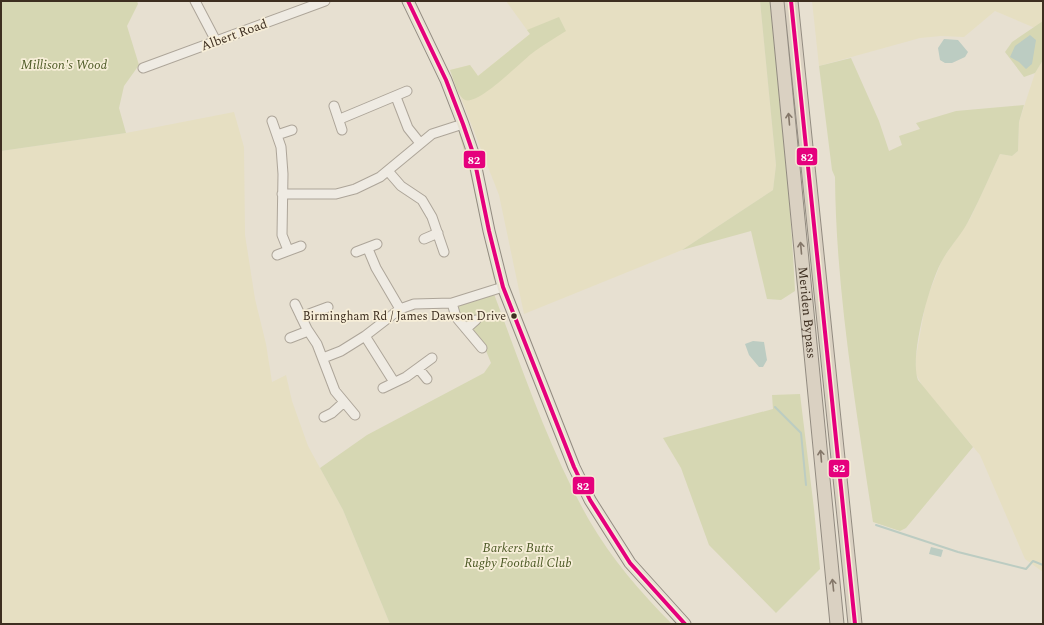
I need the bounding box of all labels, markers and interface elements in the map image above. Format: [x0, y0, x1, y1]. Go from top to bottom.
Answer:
street label: Albert Road [198, 14, 270, 56]
park label: Millison's Wood [21, 55, 108, 75]
one-way arrow [785, 113, 793, 126]
line badge: 82 [796, 147, 818, 166]
text: 82 [801, 149, 813, 166]
line badge: 82 [463, 150, 486, 169]
text: 82 [468, 152, 480, 169]
one-way arrow [797, 242, 805, 255]
street label: Meriden Bypass [793, 266, 821, 359]
place label: Birmingham Rd / James Dawson Drive [303, 307, 506, 326]
marker: Birmingham Rd / James Dawson Drive [509, 311, 519, 321]
one-way arrow [817, 450, 825, 463]
line badge: 82 [828, 459, 850, 478]
text: 82 [833, 460, 845, 477]
line badge: 82 [572, 476, 595, 495]
text: 82 [577, 478, 589, 495]
park label: Barkers Butts Rugby Football Club [464, 538, 572, 573]
one-way arrow [829, 579, 837, 592]

